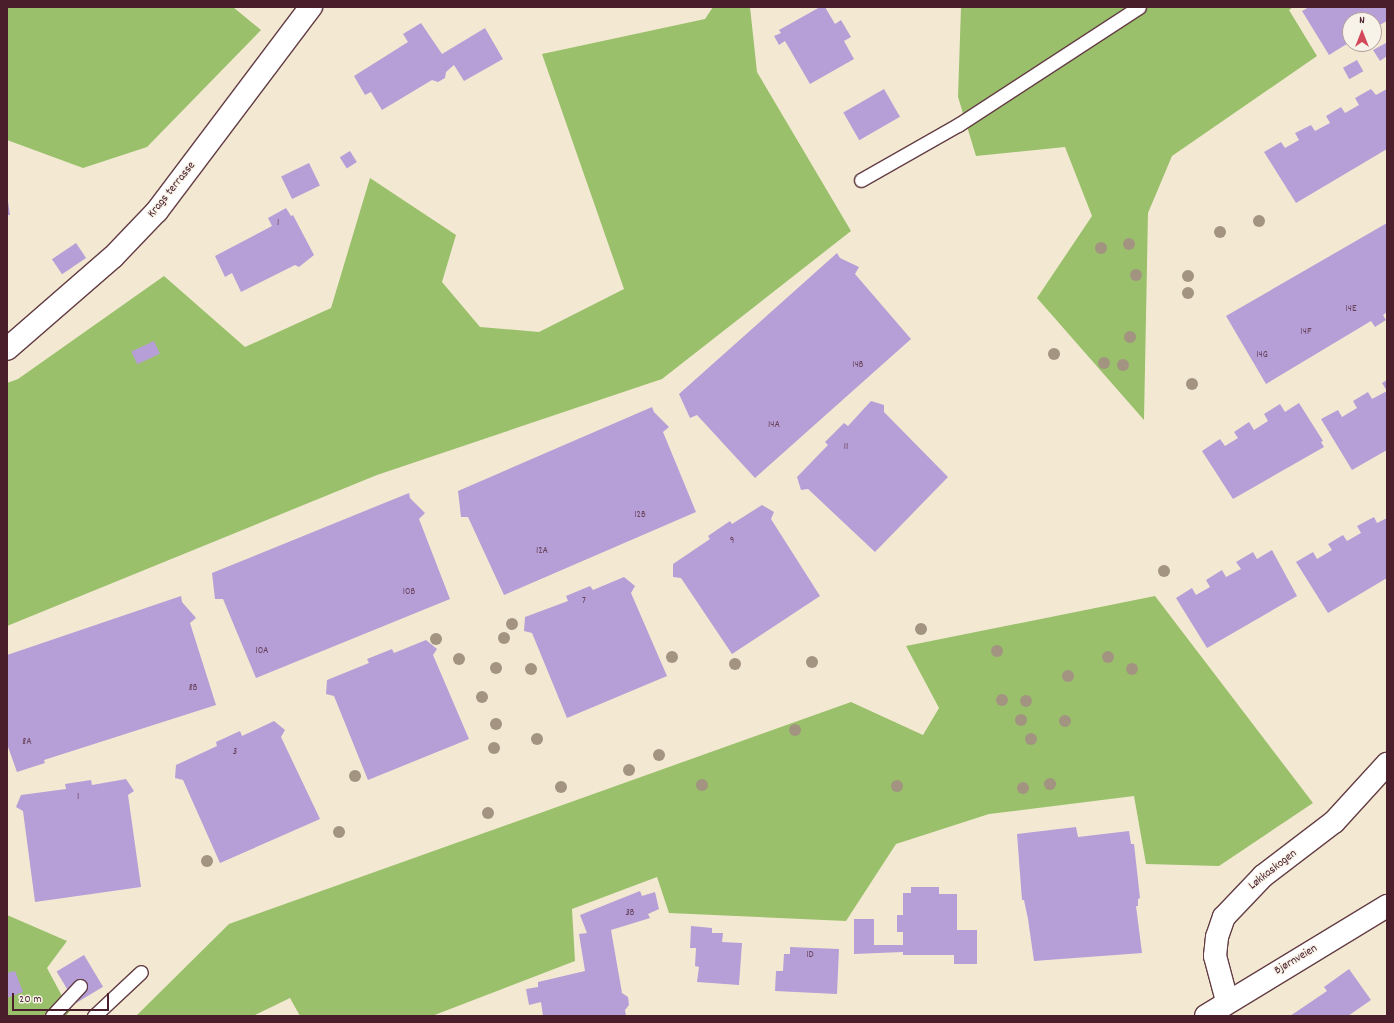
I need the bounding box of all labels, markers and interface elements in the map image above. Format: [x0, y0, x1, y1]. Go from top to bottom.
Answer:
north arrow [1342, 12, 1382, 52]
text: N [1359, 13, 1365, 29]
street label: Krags terrasse [145, 159, 199, 221]
house number: 1 [277, 218, 279, 230]
house number: 14E [1346, 304, 1356, 316]
house number: 14F [1301, 327, 1311, 339]
house number: 14G [1256, 350, 1268, 362]
house number: 14B [852, 360, 864, 372]
house number: 14A [768, 420, 780, 432]
house number: 11 [844, 442, 848, 454]
house number: 12B [634, 510, 646, 522]
house number: 9 [730, 536, 734, 548]
house number: 12A [536, 546, 548, 558]
house number: 10B [403, 587, 415, 599]
house number: 7 [582, 596, 586, 608]
house number: 10A [255, 646, 269, 658]
house number: 8B [189, 683, 197, 695]
house number: 8A [22, 737, 32, 749]
house number: 3 [233, 747, 237, 759]
house number: 1 [77, 792, 79, 804]
street label: Løkkaskogen [1246, 847, 1300, 893]
house number: 3B [625, 908, 635, 920]
street label: Bjørnveien [1272, 942, 1320, 978]
house number: 1D [806, 950, 814, 962]
scale bar [14, 985, 111, 1011]
text: 20 m [19, 991, 42, 1008]

